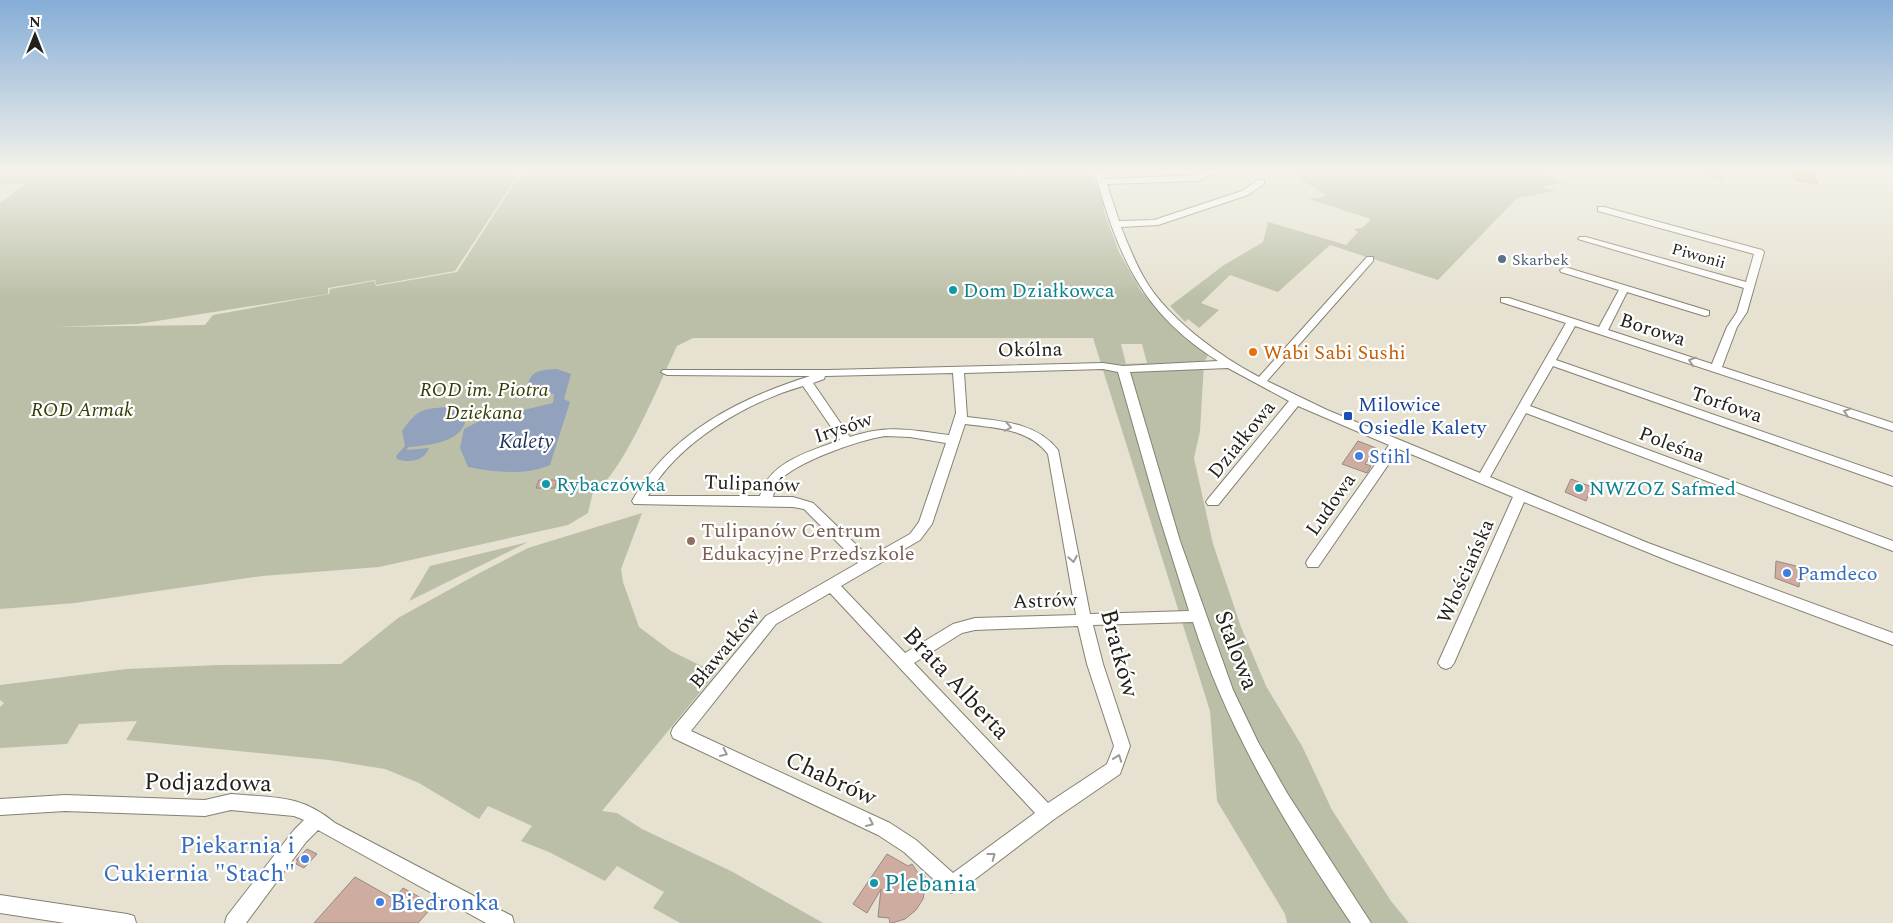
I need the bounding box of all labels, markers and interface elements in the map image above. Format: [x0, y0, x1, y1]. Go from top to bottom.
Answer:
north arrow [10, 10, 60, 60]
text: N [29, 12, 41, 33]
street label: Piwonii [1669, 237, 1729, 275]
place label: Skarbek [1512, 248, 1569, 272]
marker: Skarbek [1496, 253, 1508, 265]
place label: Dom Działkowca [963, 276, 1115, 306]
marker: Dom Działkowca [947, 284, 959, 296]
street label: Borowa [1616, 305, 1690, 355]
street label: Okólna [997, 334, 1063, 366]
place label: Wabi Sabi Sushi [1263, 338, 1406, 368]
marker: Wabi Sabi Sushi [1247, 346, 1259, 358]
one-way arrow [1688, 357, 1697, 367]
park label: ROD im. Piotra Dziekana [419, 375, 549, 428]
street label: Torfowa [1687, 379, 1767, 431]
place label: Milowice Osiedle Kalety [1358, 390, 1488, 443]
street label: Działkowa [1201, 394, 1283, 485]
park label: ROD Armak [31, 395, 134, 425]
street label: Irysów [810, 404, 877, 451]
one-way arrow [1843, 407, 1851, 417]
marker: Milowice Osiedle Kalety [1342, 410, 1354, 422]
street label: Poleśna [1634, 419, 1709, 471]
one-way arrow [1004, 421, 1013, 431]
water label: Kalety [499, 426, 554, 458]
place label: Stihl [1369, 442, 1411, 472]
marker: Stihl [1353, 450, 1365, 462]
street label: Tulipanów [704, 467, 801, 501]
street label: Ludowa [1298, 467, 1364, 542]
place label: Rybaczówka [556, 470, 666, 500]
place label: NWZOZ Safmed [1589, 474, 1736, 504]
marker: Rybaczówka [540, 478, 552, 490]
marker: NWZOZ Safmed [1573, 482, 1585, 494]
street label: Włościańska [1430, 514, 1502, 628]
place label: Tulipanów Centrum Edukacyjne Przedszkole [701, 516, 915, 569]
marker: Tulipanów Centrum Edukacyjne Przedszkole [685, 535, 697, 547]
one-way arrow [1068, 555, 1078, 563]
place label: Pamdeco [1797, 559, 1878, 589]
marker: Pamdeco [1781, 567, 1793, 579]
street label: Astrów [1012, 585, 1079, 617]
street label: Bławatków [682, 601, 768, 696]
street label: Bratków [1090, 605, 1148, 702]
street label: Stalowa [1204, 605, 1268, 696]
street label: Brata Alberta [894, 619, 1018, 749]
street label: Chabrów [779, 742, 883, 816]
one-way arrow [718, 747, 727, 757]
one-way arrow [1112, 754, 1122, 762]
street label: Podjazdowa [144, 764, 272, 802]
one-way arrow [865, 817, 874, 827]
place label: Piekarnia i Cukiernia "Stach" [103, 828, 295, 892]
marker: Piekarnia i Cukiernia "Stach" [299, 853, 311, 865]
one-way arrow [986, 853, 995, 862]
place label: Plebania [884, 866, 977, 902]
marker: Plebania [868, 877, 880, 889]
place label: Biedronka [390, 885, 500, 921]
marker: Biedronka [374, 896, 386, 908]

